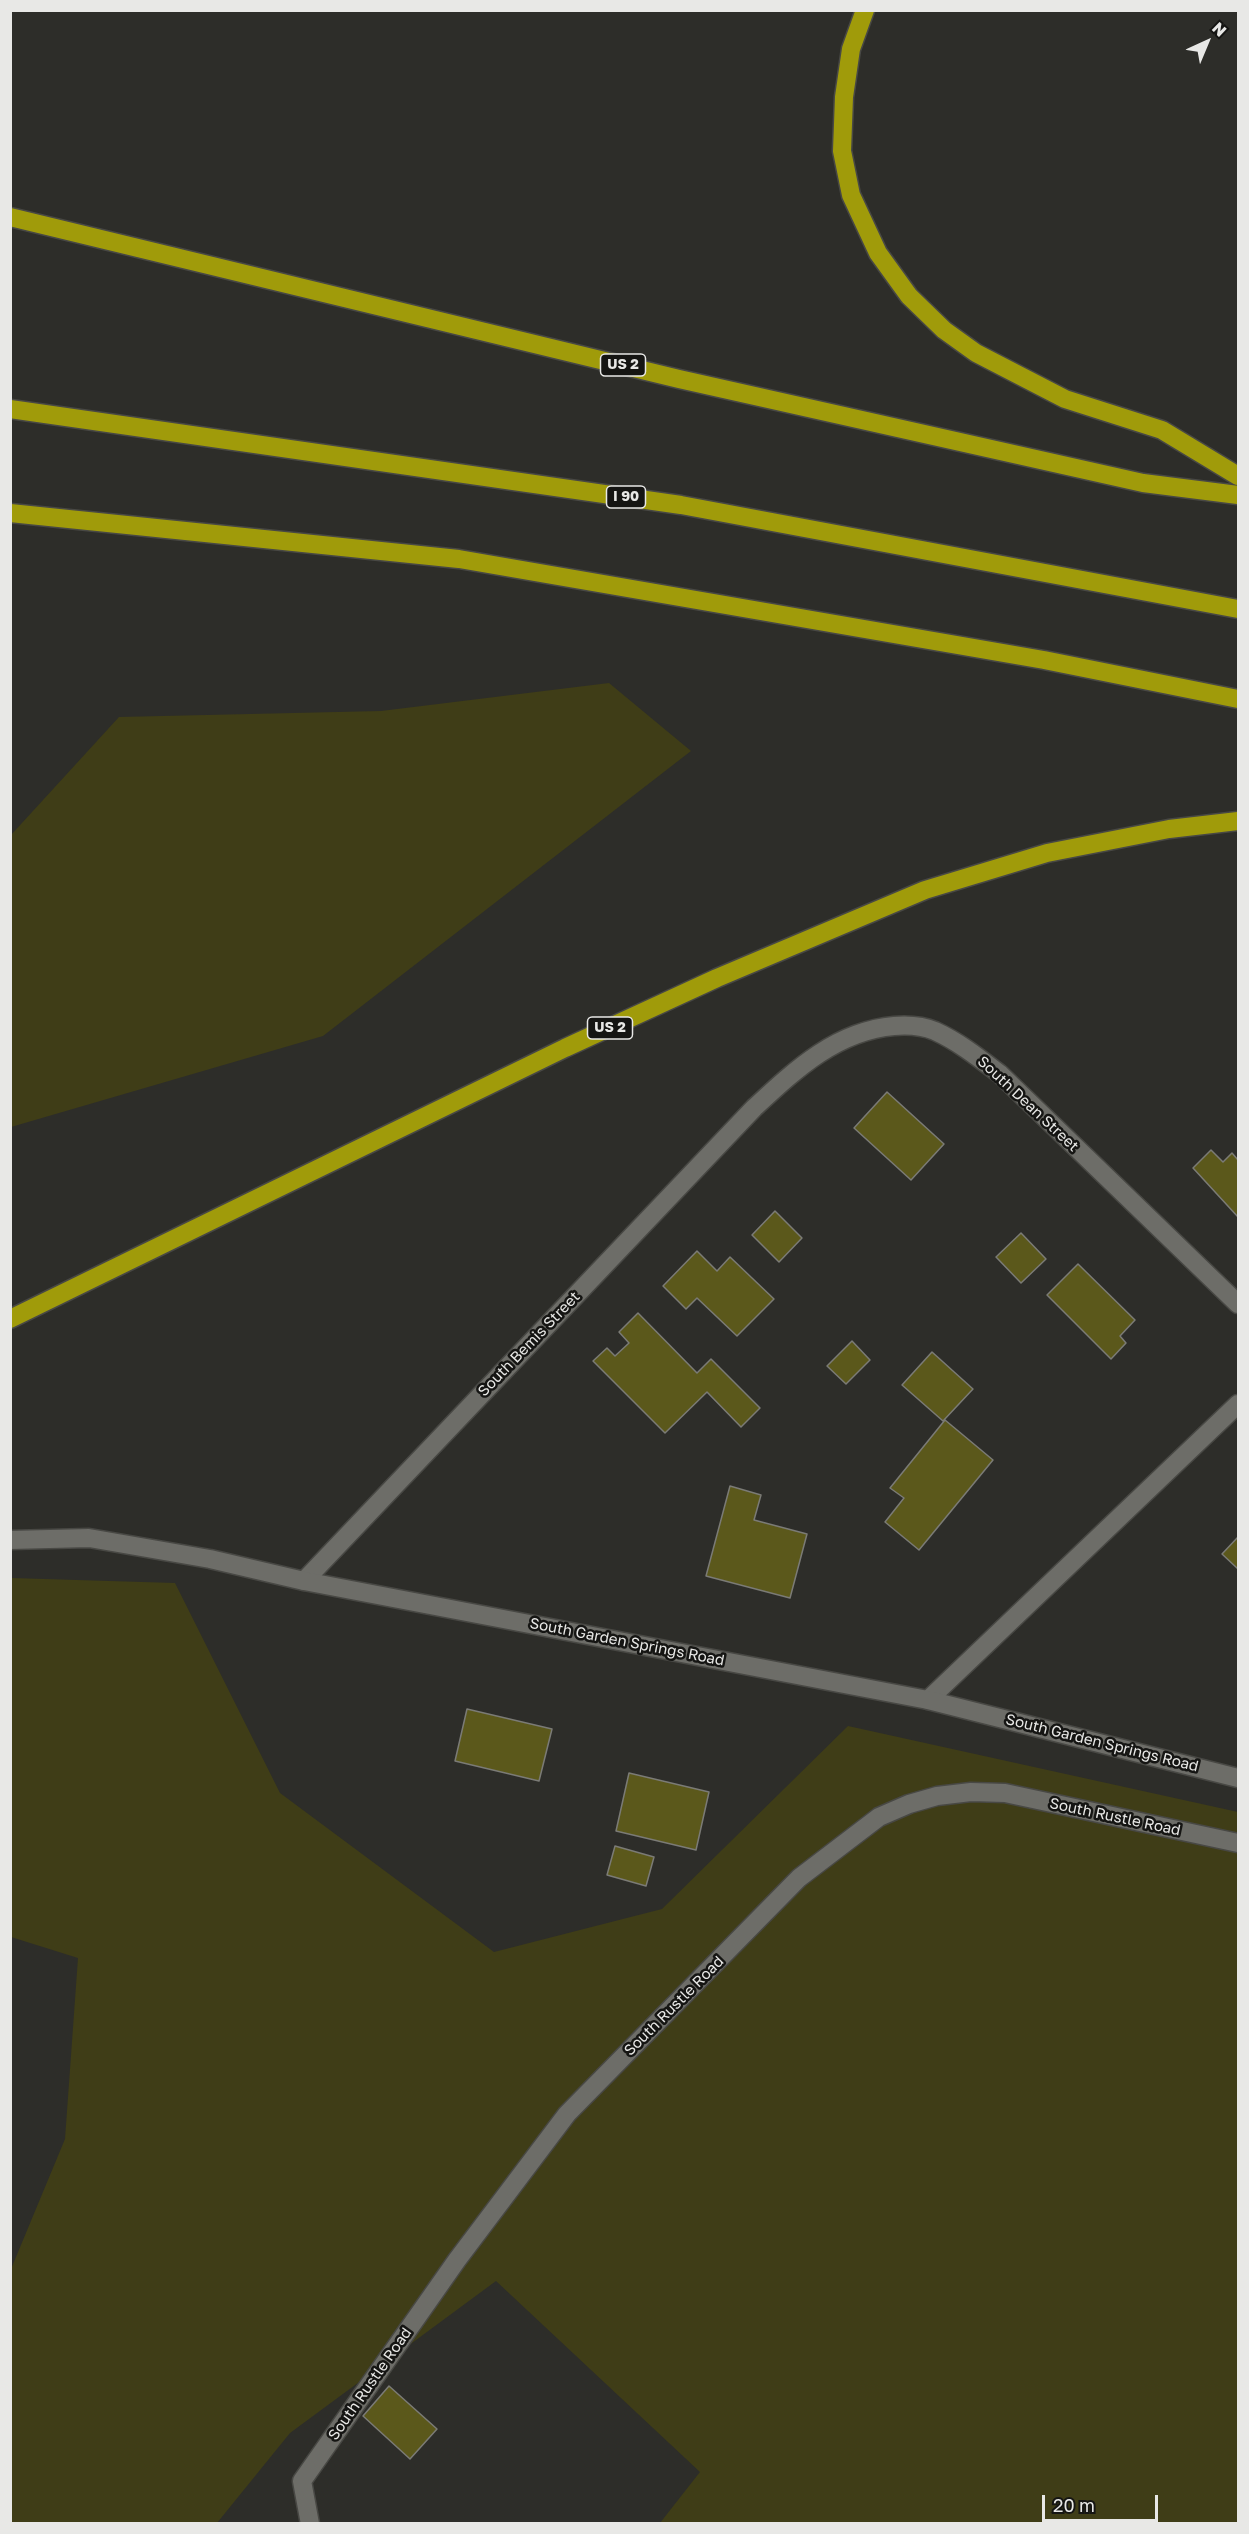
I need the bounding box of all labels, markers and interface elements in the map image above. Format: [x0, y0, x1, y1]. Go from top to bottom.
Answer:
north arrow [1177, 12, 1237, 72]
text: N [1208, 18, 1231, 40]
road number: US 2 [600, 354, 646, 376]
road number: I 90 [606, 486, 646, 508]
road number: US 2 [588, 1017, 632, 1039]
street label: South Dean Street [974, 1053, 1082, 1155]
street label: South Bemis Street [474, 1288, 584, 1400]
street label: South Garden Springs Road [528, 1614, 726, 1670]
street label: South Garden Springs Road [1004, 1710, 1200, 1776]
street label: South Rustle Road [1048, 1794, 1182, 1840]
street label: South Rustle Road [620, 1952, 728, 2060]
street label: South Rustle Road [324, 2324, 416, 2444]
scale bar [1045, 2483, 1160, 2521]
text: 20 m [1053, 2494, 1095, 2516]

